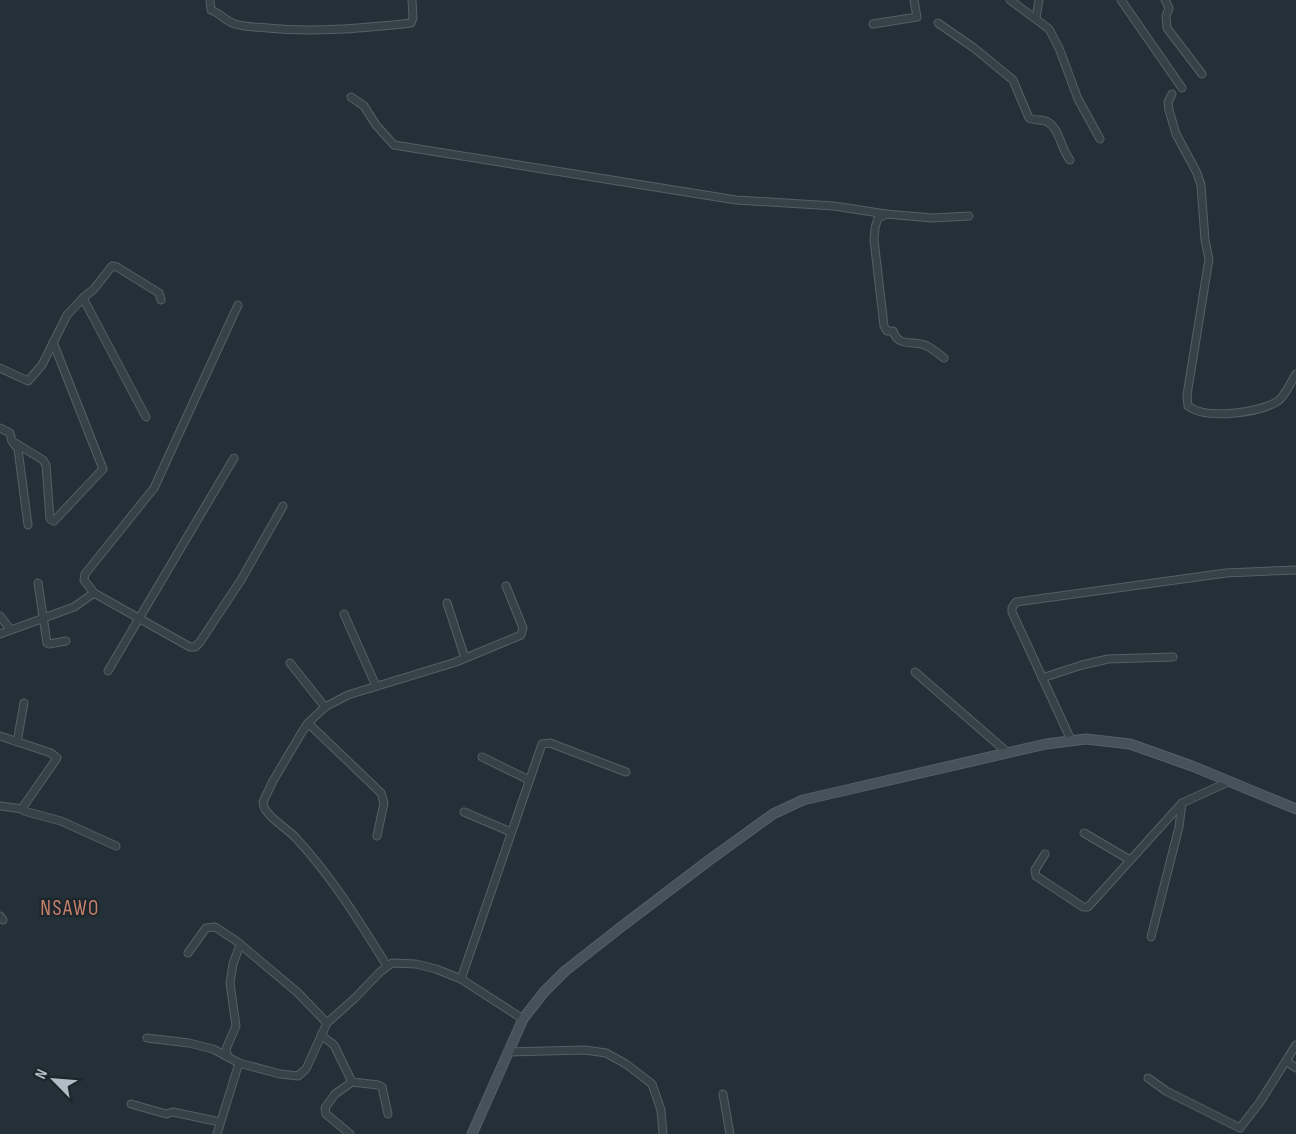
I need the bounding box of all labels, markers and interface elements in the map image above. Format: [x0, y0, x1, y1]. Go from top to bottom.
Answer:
district label: NSAWO [40, 896, 100, 921]
north arrow [24, 1050, 84, 1110]
text: N [31, 1066, 52, 1082]

